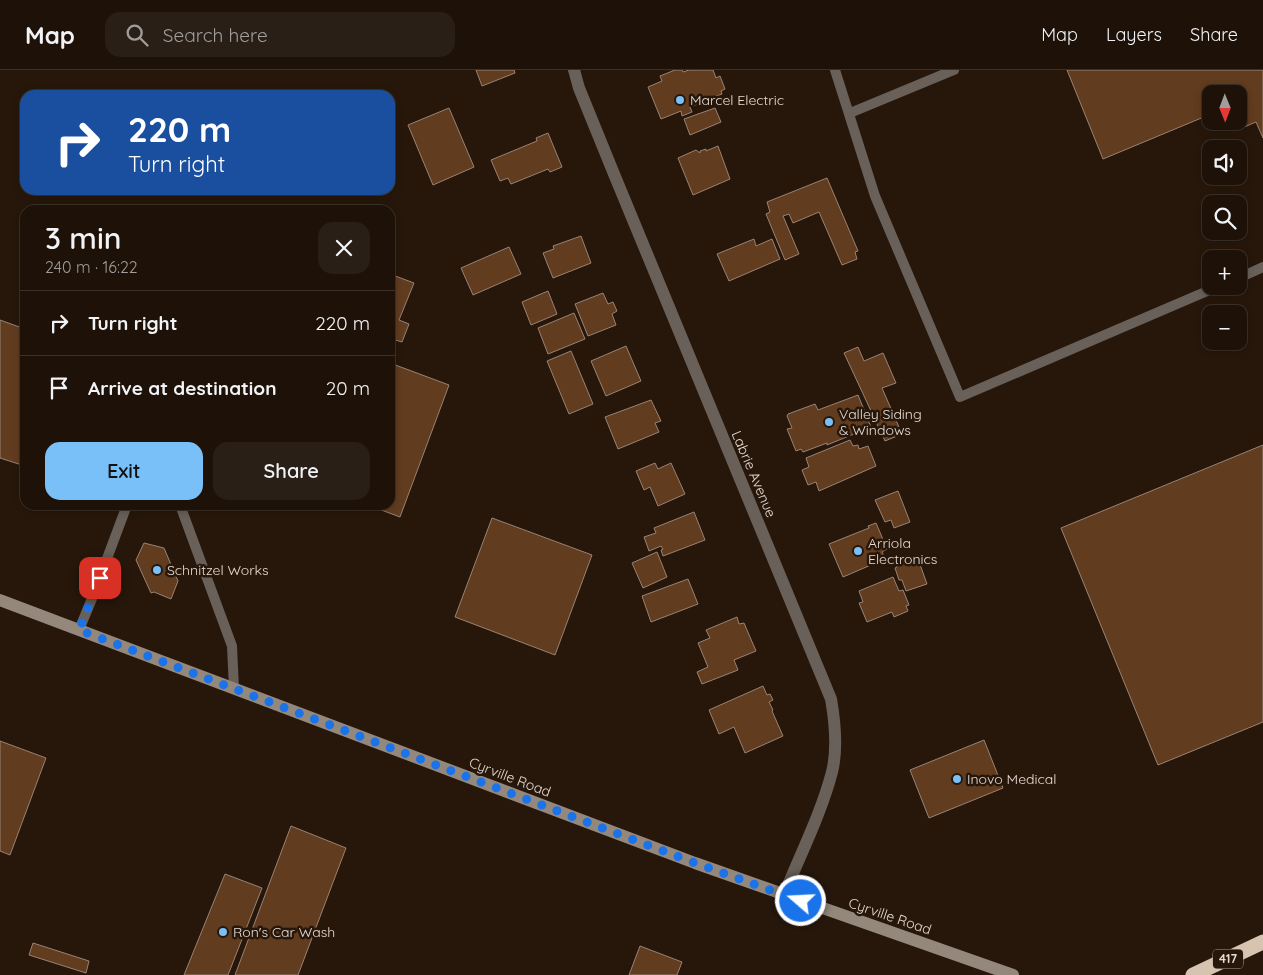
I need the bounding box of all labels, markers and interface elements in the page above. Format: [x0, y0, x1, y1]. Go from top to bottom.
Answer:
search box [105, 12, 455, 57]
text: Map [25, 20, 75, 50]
icon: search [123, 21, 151, 49]
text: Search here [163, 23, 268, 47]
text: Map [1041, 23, 1078, 46]
text: Layers [1106, 23, 1162, 46]
text: Share [1190, 23, 1238, 46]
north arrow [1202, 85, 1248, 130]
map controls [1202, 85, 1247, 350]
place label: Marcel Electric [690, 91, 784, 109]
marker: Marcel Electric [674, 94, 686, 106]
text: 220 m [128, 107, 231, 151]
icon: right [45, 110, 110, 175]
button: sound [1202, 140, 1247, 185]
text: Turn right [128, 150, 225, 178]
button: search [1202, 195, 1247, 240]
text: 3 min [45, 219, 121, 257]
button: close [318, 222, 370, 274]
button: + [1202, 250, 1247, 295]
text: 240 m · 16:22 [45, 257, 138, 277]
button: − [1202, 305, 1247, 350]
icon: right [45, 309, 73, 337]
text: Turn right [88, 311, 177, 335]
text: 220 m [315, 311, 370, 335]
icon: arrive [45, 374, 73, 402]
text: Arrive at destination [88, 376, 277, 400]
text: 20 m [326, 376, 370, 400]
place label: Valley Siding & Windows [839, 405, 922, 439]
marker: Valley Siding & Windows [823, 416, 835, 428]
street label: Labrie Avenue [728, 428, 780, 520]
button: Exit [45, 442, 203, 500]
button: Share [213, 442, 370, 500]
place label: Arriola Electronics [868, 534, 937, 568]
marker: Arriola Electronics [852, 545, 864, 557]
pin [79, 557, 121, 599]
place label: Schnitzel Works [167, 561, 269, 579]
icon: arrive [86, 564, 114, 592]
marker: Schnitzel Works [151, 564, 163, 576]
street label: Cyrville Road [466, 753, 554, 801]
place label: Inovo Medical [967, 770, 1057, 788]
marker: Inovo Medical [951, 773, 963, 785]
position arrow [774, 874, 826, 926]
street label: Cyrville Road [846, 893, 934, 939]
place label: Ron's Car Wash [233, 923, 335, 941]
marker: Ron's Car Wash [217, 926, 229, 938]
road number: 417 [1213, 950, 1243, 969]

